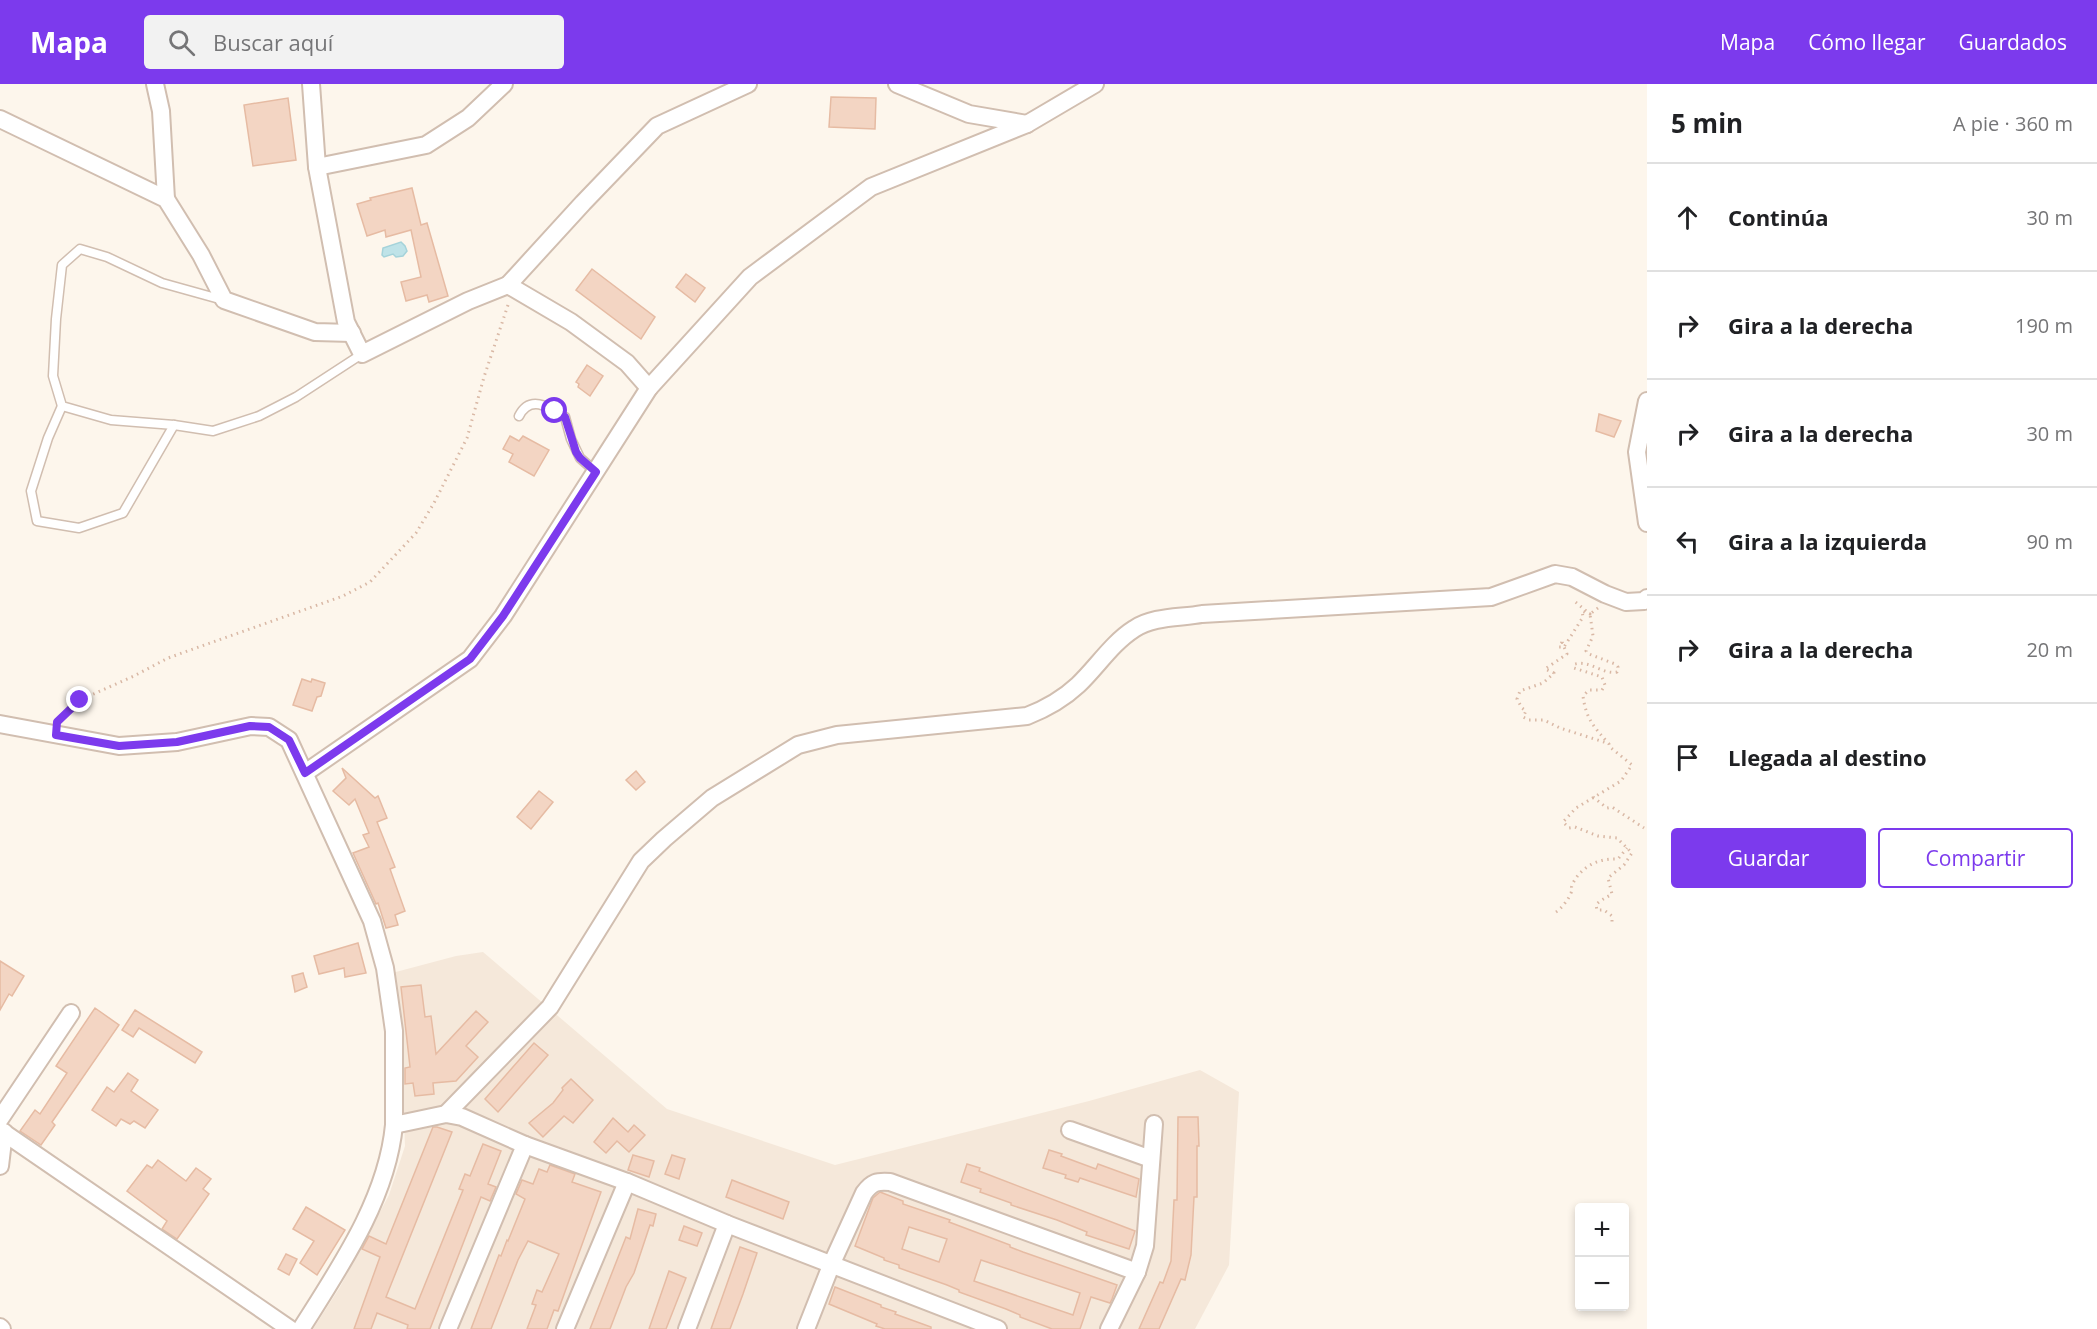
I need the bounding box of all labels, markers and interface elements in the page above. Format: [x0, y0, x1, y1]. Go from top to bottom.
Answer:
search box [144, 15, 564, 69]
text: Mapa [30, 23, 108, 61]
icon: search [165, 26, 198, 59]
text: Buscar aquí [213, 27, 333, 57]
text: Mapa [1720, 28, 1775, 56]
text: Cómo llegar [1808, 28, 1926, 56]
text: Guardados [1959, 28, 2067, 56]
text: 5 min [1671, 105, 1743, 141]
text: A pie · 360 m [1953, 110, 2073, 137]
icon: ahead [1671, 201, 1704, 234]
text: Continúa [1728, 202, 1829, 232]
text: 30 m [2026, 204, 2073, 231]
icon: right [1671, 309, 1704, 342]
text: Gira a la derecha [1728, 310, 1913, 340]
text: 190 m [2015, 312, 2073, 339]
route start [541, 397, 567, 423]
icon: right [1671, 417, 1704, 450]
text: Gira a la derecha [1728, 418, 1913, 448]
text: 30 m [2026, 420, 2073, 447]
icon: left [1671, 525, 1704, 558]
text: Gira a la izquierda [1728, 526, 1927, 556]
text: 90 m [2026, 528, 2073, 555]
icon: right [1671, 633, 1704, 666]
text: Gira a la derecha [1728, 634, 1913, 664]
text: 20 m [2026, 636, 2073, 663]
route end [66, 686, 92, 712]
icon: arrive [1671, 741, 1704, 774]
text: Llegada al destino [1728, 742, 1927, 772]
button: Guardar [1671, 828, 1866, 888]
button: Compartir [1878, 828, 2073, 888]
map controls [1575, 1203, 1629, 1311]
button: + [1575, 1203, 1629, 1257]
button: − [1575, 1257, 1629, 1311]

